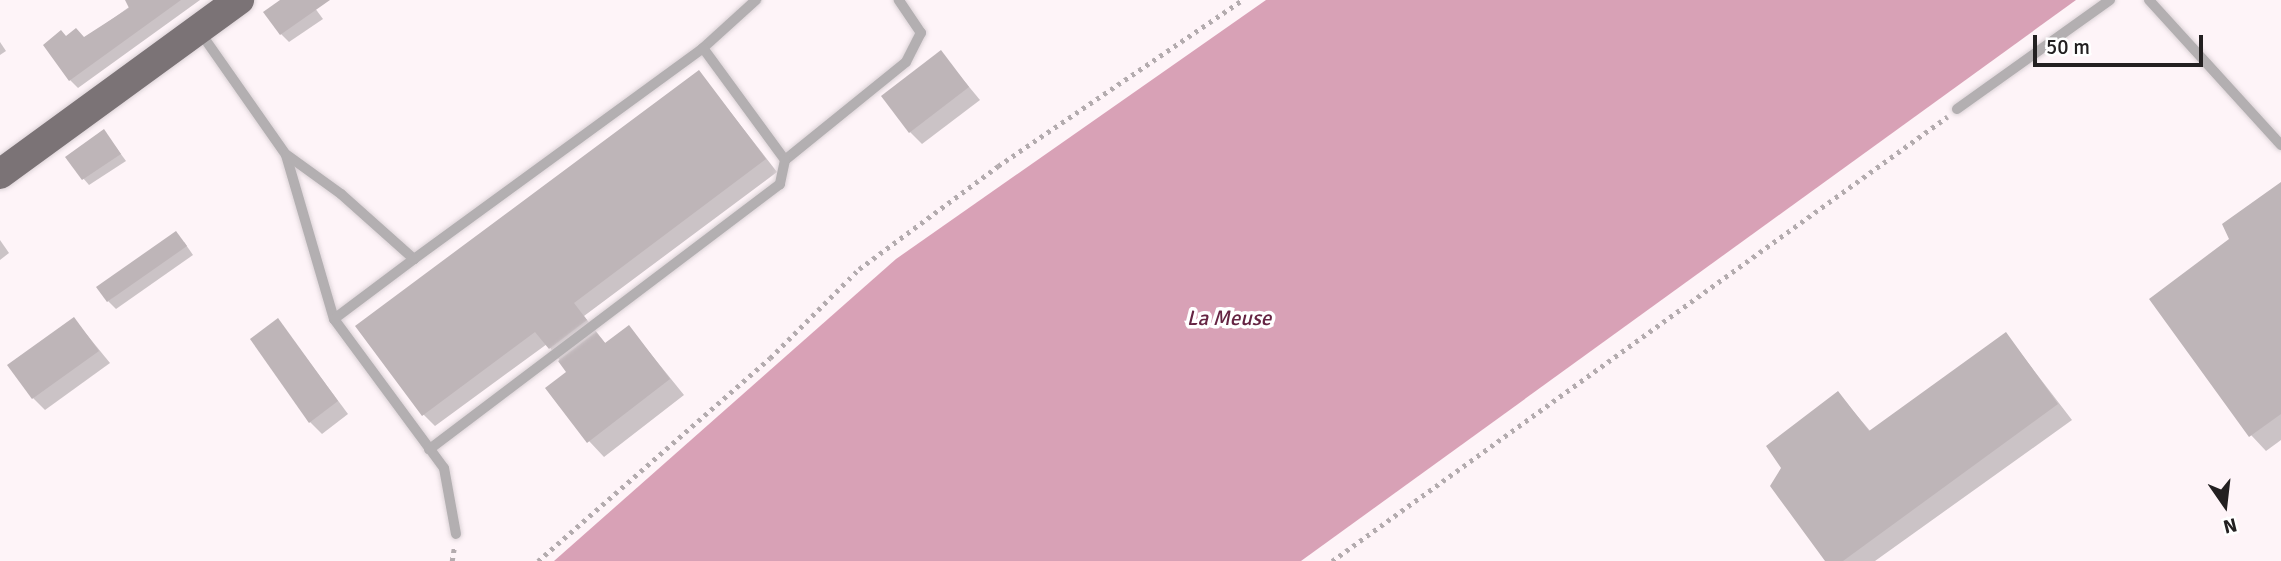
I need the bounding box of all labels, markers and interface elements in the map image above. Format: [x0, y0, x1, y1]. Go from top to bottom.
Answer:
scale bar [2036, 21, 2206, 65]
text: 50 m [2046, 34, 2090, 60]
water label: La Meuse [1187, 305, 1271, 331]
north arrow [2190, 470, 2260, 540]
text: N [2221, 512, 2239, 539]

